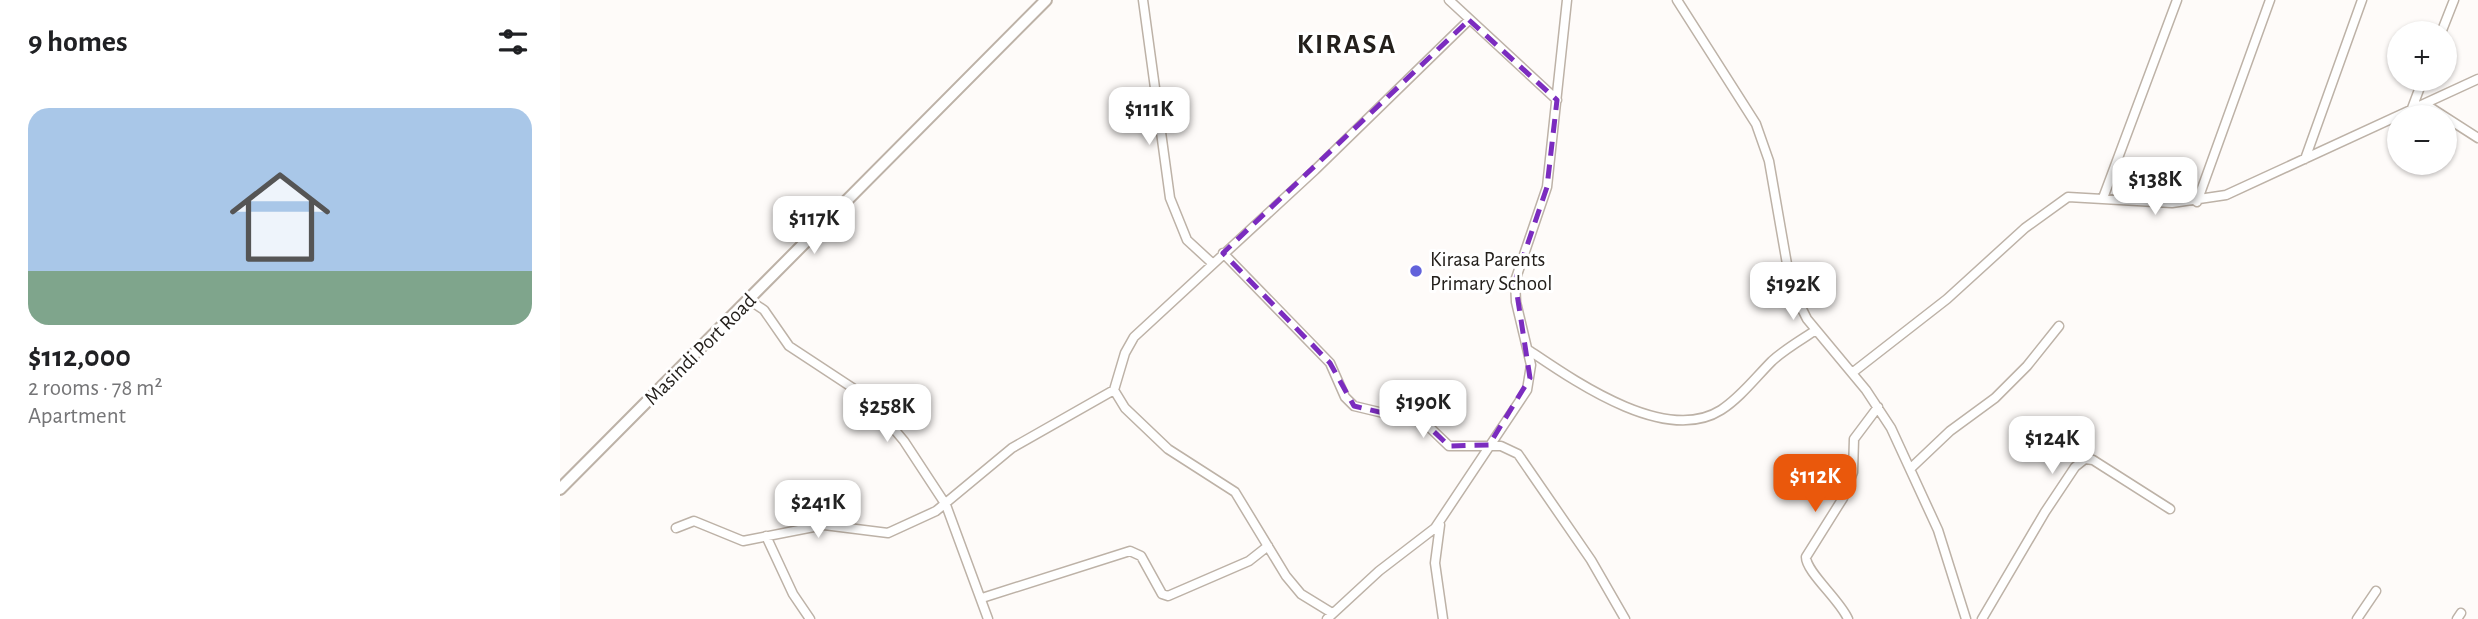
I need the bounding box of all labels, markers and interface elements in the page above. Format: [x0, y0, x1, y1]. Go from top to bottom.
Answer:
map controls [2387, 21, 2457, 175]
button: + [2387, 21, 2457, 91]
icon: filters [494, 23, 532, 61]
text: 9 homes [28, 27, 128, 57]
district label: KIRASA [1297, 31, 1397, 59]
pin: $111K [1100, 88, 1198, 147]
text: $111K [1125, 98, 1173, 121]
button: − [2387, 105, 2457, 175]
icon: home [217, 154, 343, 280]
pin: $138K [2106, 158, 2204, 217]
text: $138K [2128, 168, 2182, 191]
pin: $117K [765, 196, 863, 256]
text: $117K [789, 207, 839, 230]
place label: Kirasa Parents Primary School [1430, 249, 1553, 294]
pin: $192K [1744, 262, 1842, 322]
marker: Kirasa Parents Primary School [1408, 263, 1424, 279]
text: $192K [1766, 273, 1820, 296]
street label: Masindi Port Road [641, 290, 760, 409]
text: $112,000 [28, 342, 131, 372]
text: 2 rooms · 78 m² [28, 377, 163, 400]
pin: $190K [1374, 380, 1472, 440]
pin: $258K [838, 384, 936, 444]
text: $190K [1395, 391, 1451, 414]
text: $258K [859, 395, 915, 418]
text: Apartment [28, 405, 126, 428]
pin: $124K [2003, 416, 2101, 476]
text: $124K [2025, 427, 2079, 450]
pin: $112K [1766, 454, 1864, 514]
text: $112K [1789, 465, 1841, 488]
pin: $241K [769, 480, 867, 540]
text: $241K [791, 491, 845, 514]

